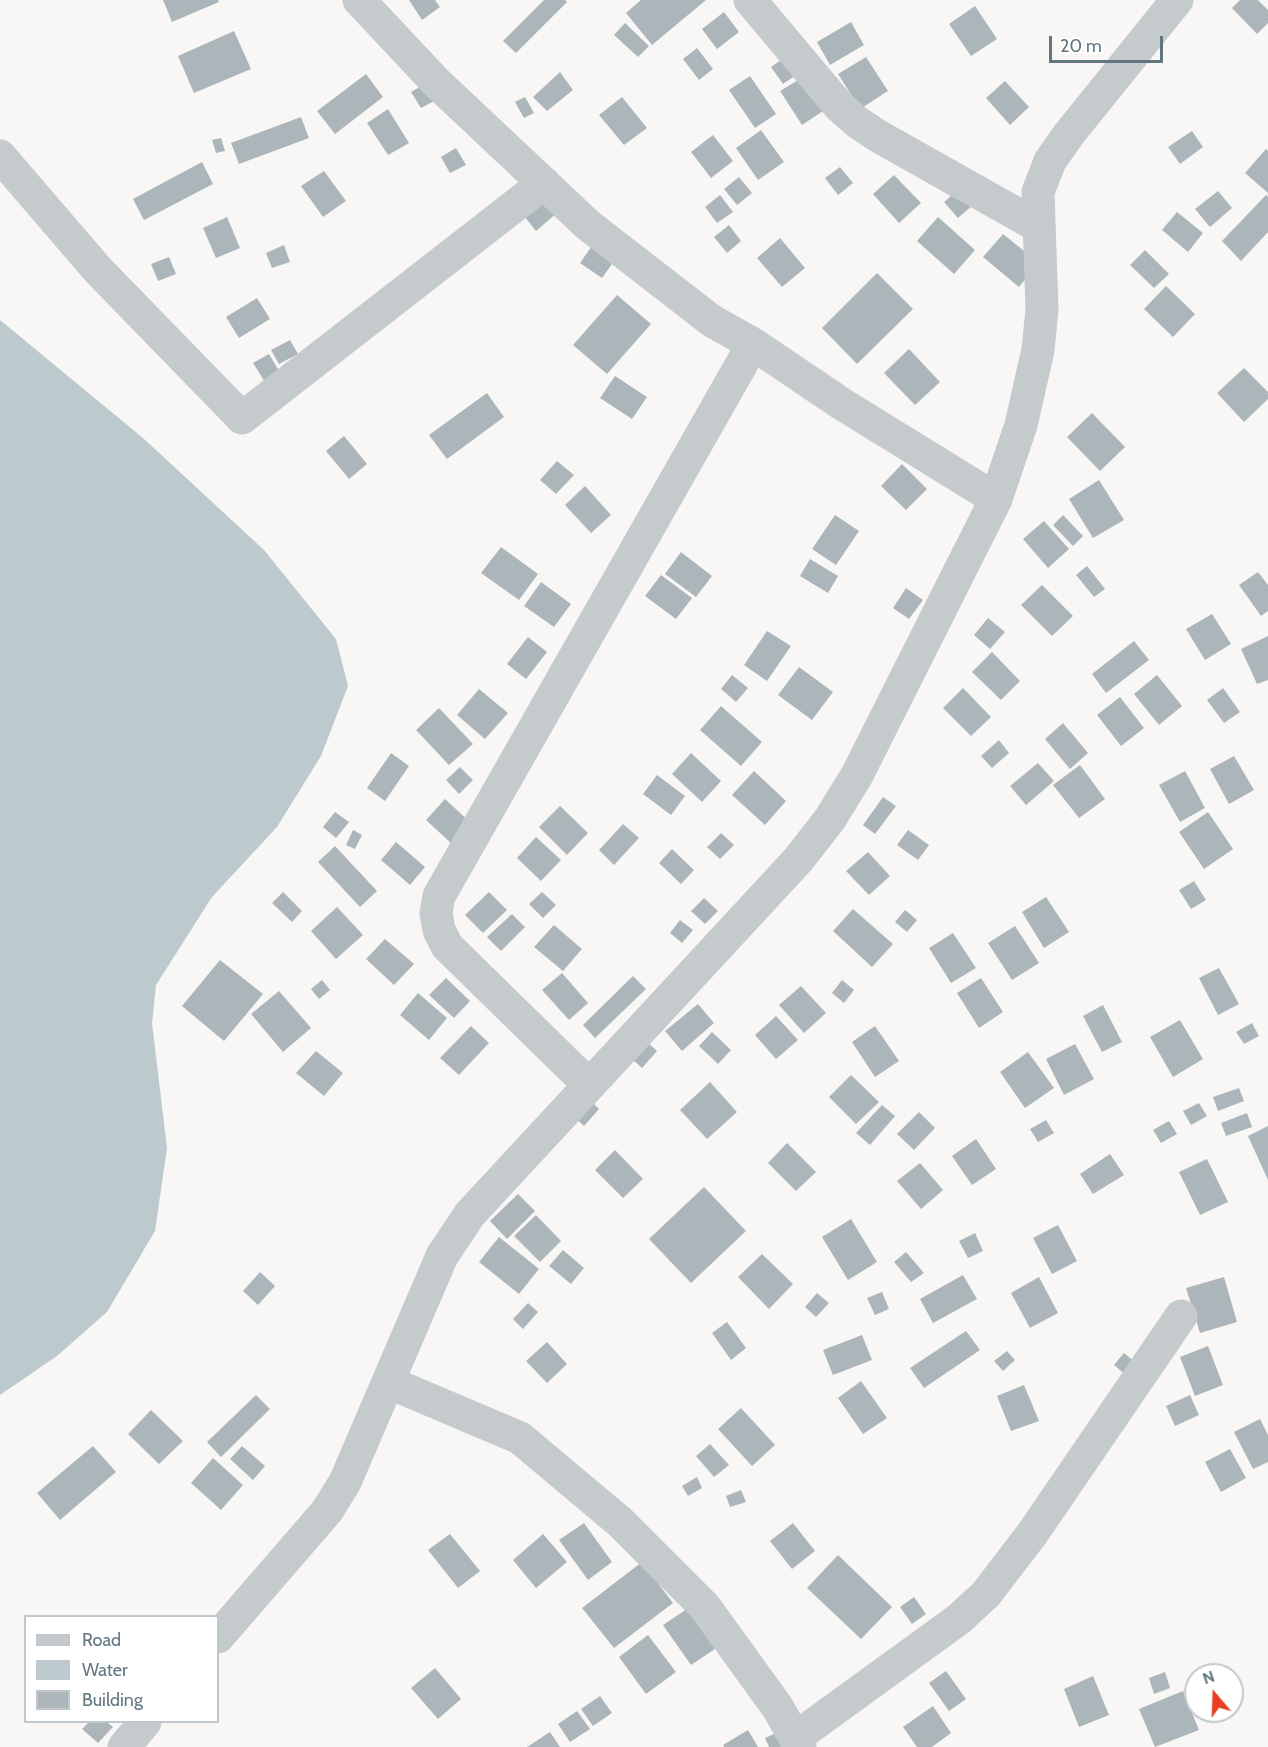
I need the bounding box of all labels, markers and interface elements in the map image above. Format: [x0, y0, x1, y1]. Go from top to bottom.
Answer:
scale bar [1052, 24, 1166, 62]
text: 20 m [1060, 35, 1102, 57]
legend [24, 1615, 219, 1723]
text: Road [82, 1629, 121, 1651]
text: Water [82, 1659, 128, 1681]
north arrow [1184, 1663, 1244, 1723]
text: N [1200, 1667, 1217, 1688]
text: Building [82, 1689, 143, 1711]

